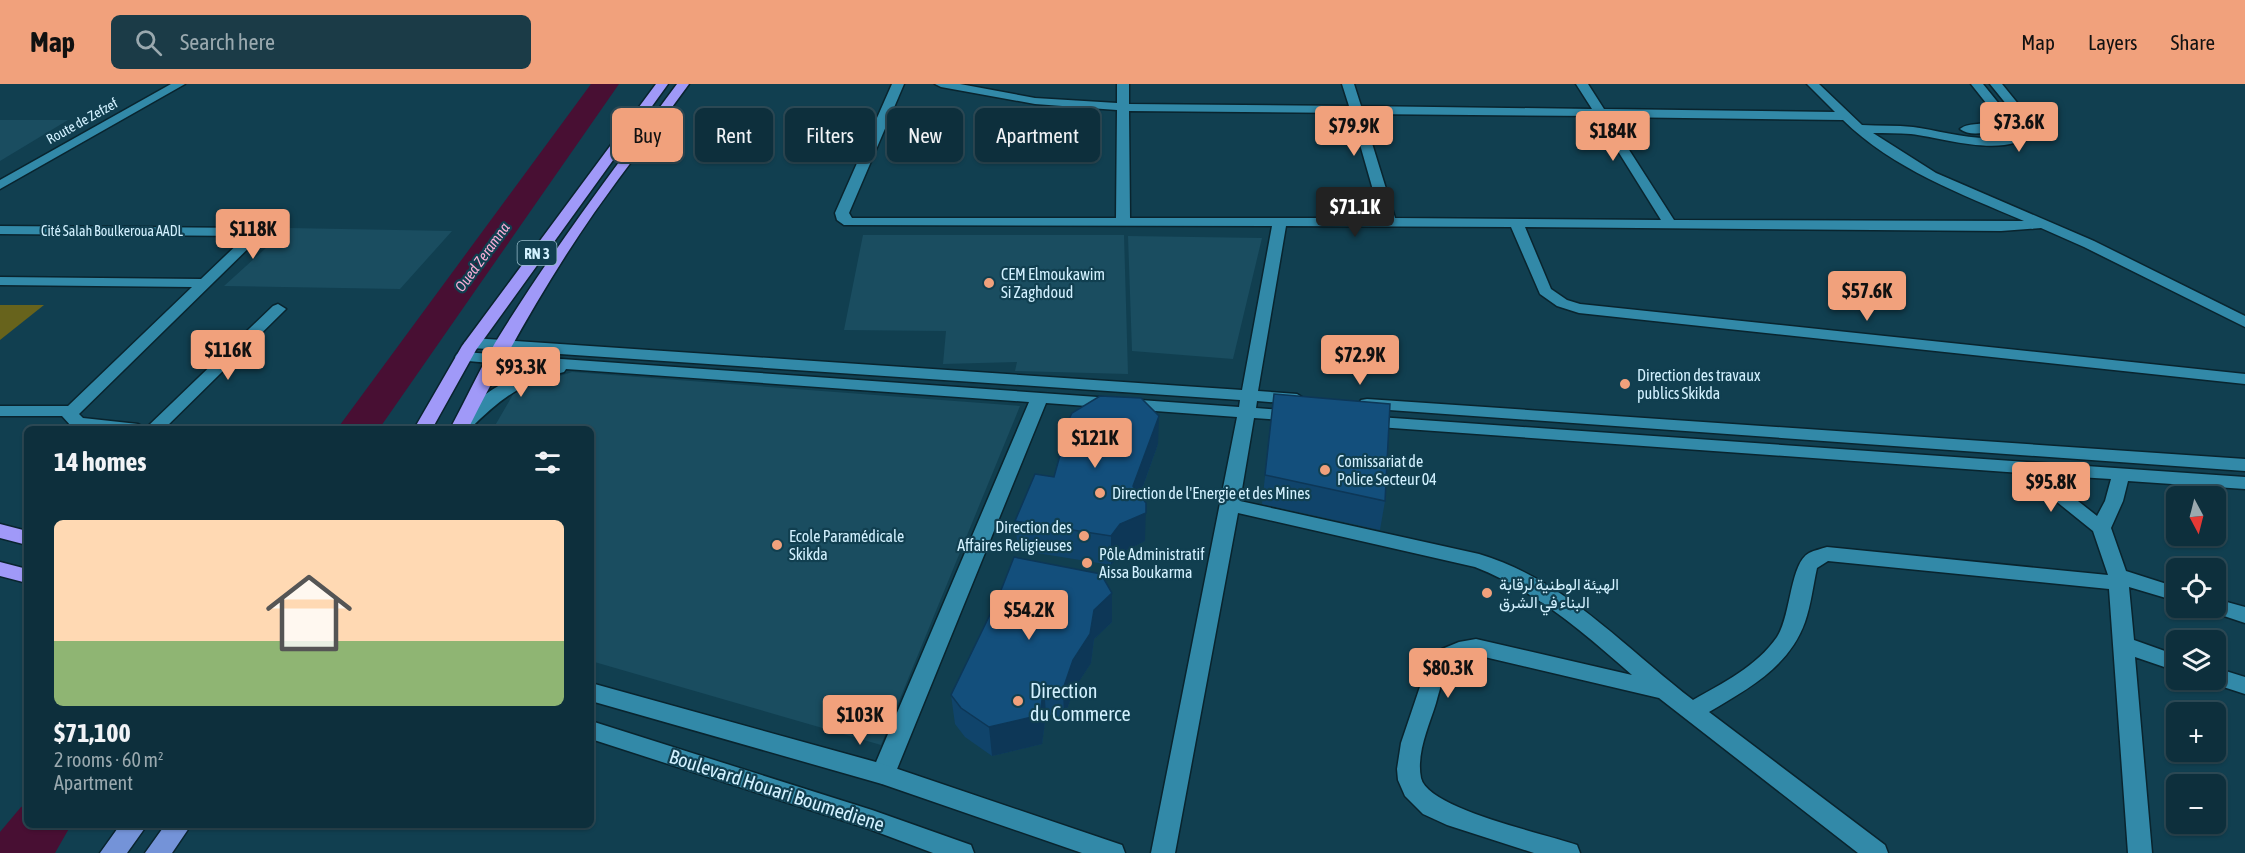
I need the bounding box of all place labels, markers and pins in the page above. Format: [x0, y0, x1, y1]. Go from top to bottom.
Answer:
pin: $73.6K [1970, 102, 2068, 153]
pin: $79.9K [1305, 106, 1403, 157]
pin: $184K [1571, 111, 1655, 162]
pin: $71.1K [1306, 187, 1404, 238]
pin: $118K [211, 209, 295, 260]
place label: CEM Elmoukawim Si Zaghdoud [1001, 265, 1105, 302]
pin: $57.6K [1818, 271, 1916, 322]
marker: CEM Elmoukawim Si Zaghdoud [982, 276, 996, 290]
pin: $116K [186, 330, 270, 381]
pin: $72.9K [1311, 335, 1409, 386]
pin: $93.3K [472, 347, 570, 398]
place label: Direction des travaux publics Skikda [1637, 366, 1761, 403]
marker: Direction des travaux publics Skikda [1618, 377, 1632, 391]
pin: $121K [1053, 418, 1137, 469]
place label: Comissariat de Police Secteur 04 [1337, 452, 1437, 488]
pin: $95.8K [2002, 462, 2100, 513]
marker: Comissariat de Police Secteur 04 [1318, 463, 1332, 477]
place label: Direction de l'Energie et des Mines [1112, 484, 1310, 503]
marker: Direction de l'Energie et des Mines [1093, 486, 1107, 500]
place label: Direction des Affaires Religieuses [957, 518, 1072, 555]
place label: Ecole Paramédicale Skikda [789, 527, 904, 563]
marker: Direction des Affaires Religieuses [1077, 529, 1091, 543]
marker: Ecole Paramédicale Skikda [770, 538, 784, 552]
place label: Pôle Administratif Aissa Boukarma [1099, 545, 1205, 581]
marker: Pôle Administratif Aissa Boukarma [1080, 556, 1094, 570]
place label: الهيئة الوطنية لرقابة البناء في الشرق [1499, 575, 1619, 616]
marker: الهيئة الوطنية لرقابة البناء في الشرق [1480, 586, 1494, 600]
pin: $54.2K [980, 590, 1078, 641]
pin: $80.3K [1399, 648, 1497, 699]
place label: Direction du Commerce [1030, 679, 1131, 725]
marker: Direction du Commerce [1011, 694, 1025, 708]
pin: $103K [818, 695, 902, 746]

